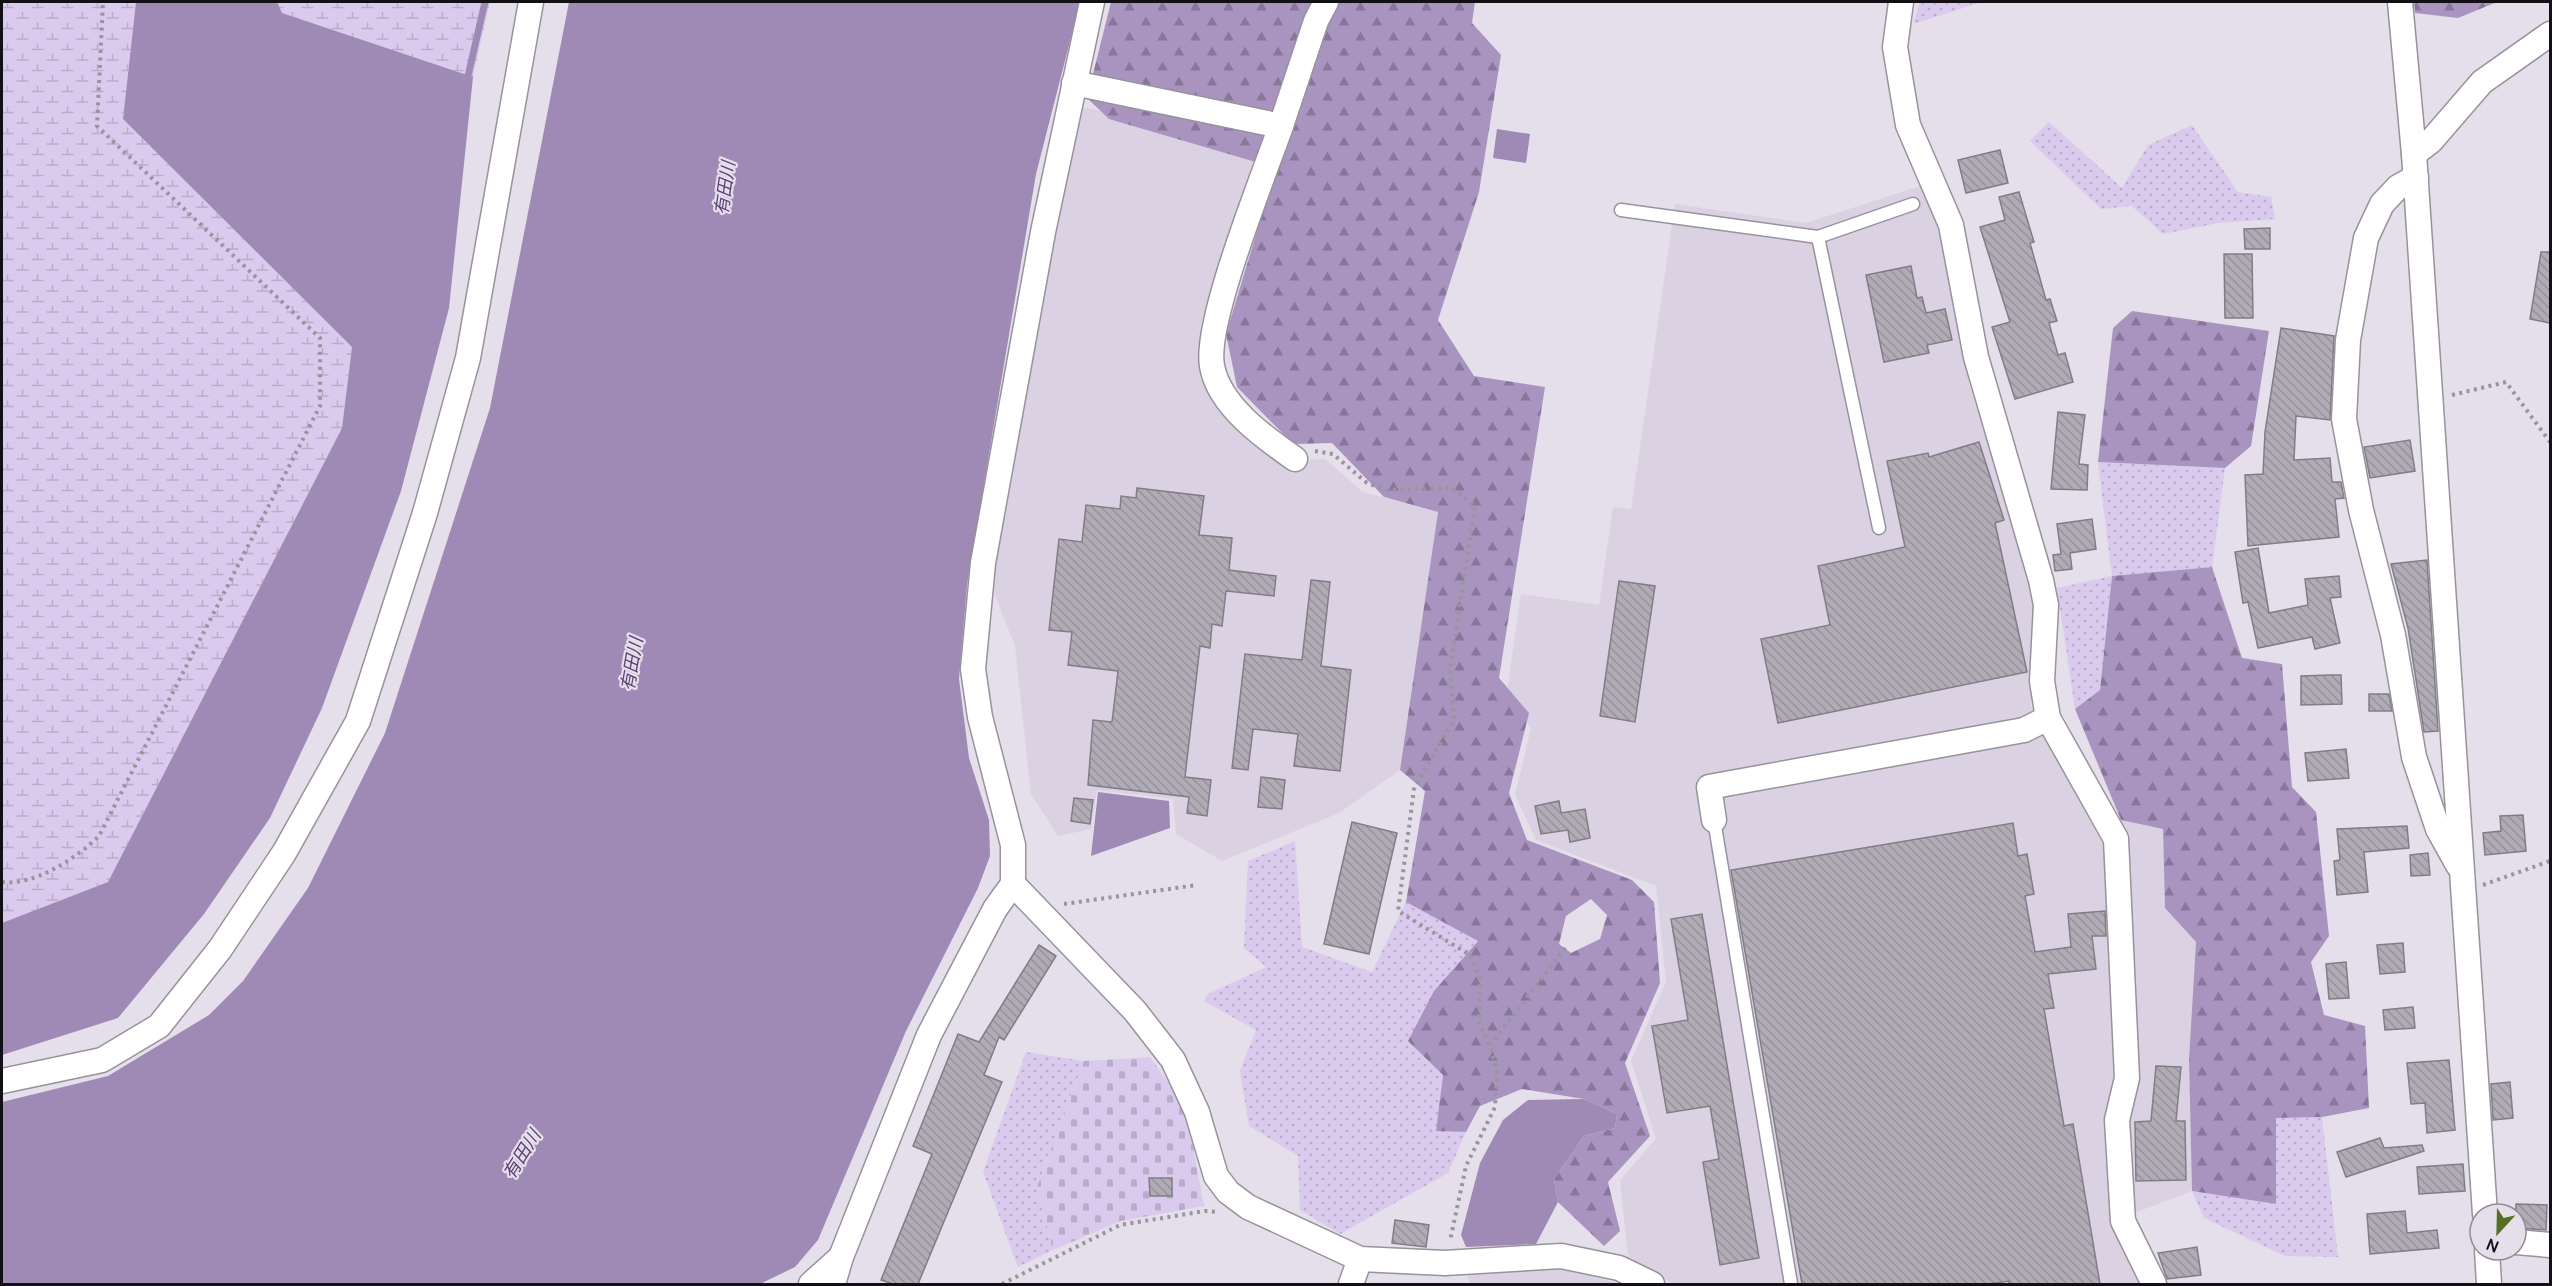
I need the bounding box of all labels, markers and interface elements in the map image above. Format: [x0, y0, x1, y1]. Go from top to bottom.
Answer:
water label: 有田川 [708, 158, 740, 216]
water label: 有田川 [614, 633, 648, 693]
water label: 有田川 [497, 1123, 547, 1183]
north arrow [2468, 1202, 2528, 1262]
text: N [2483, 1234, 2502, 1258]

